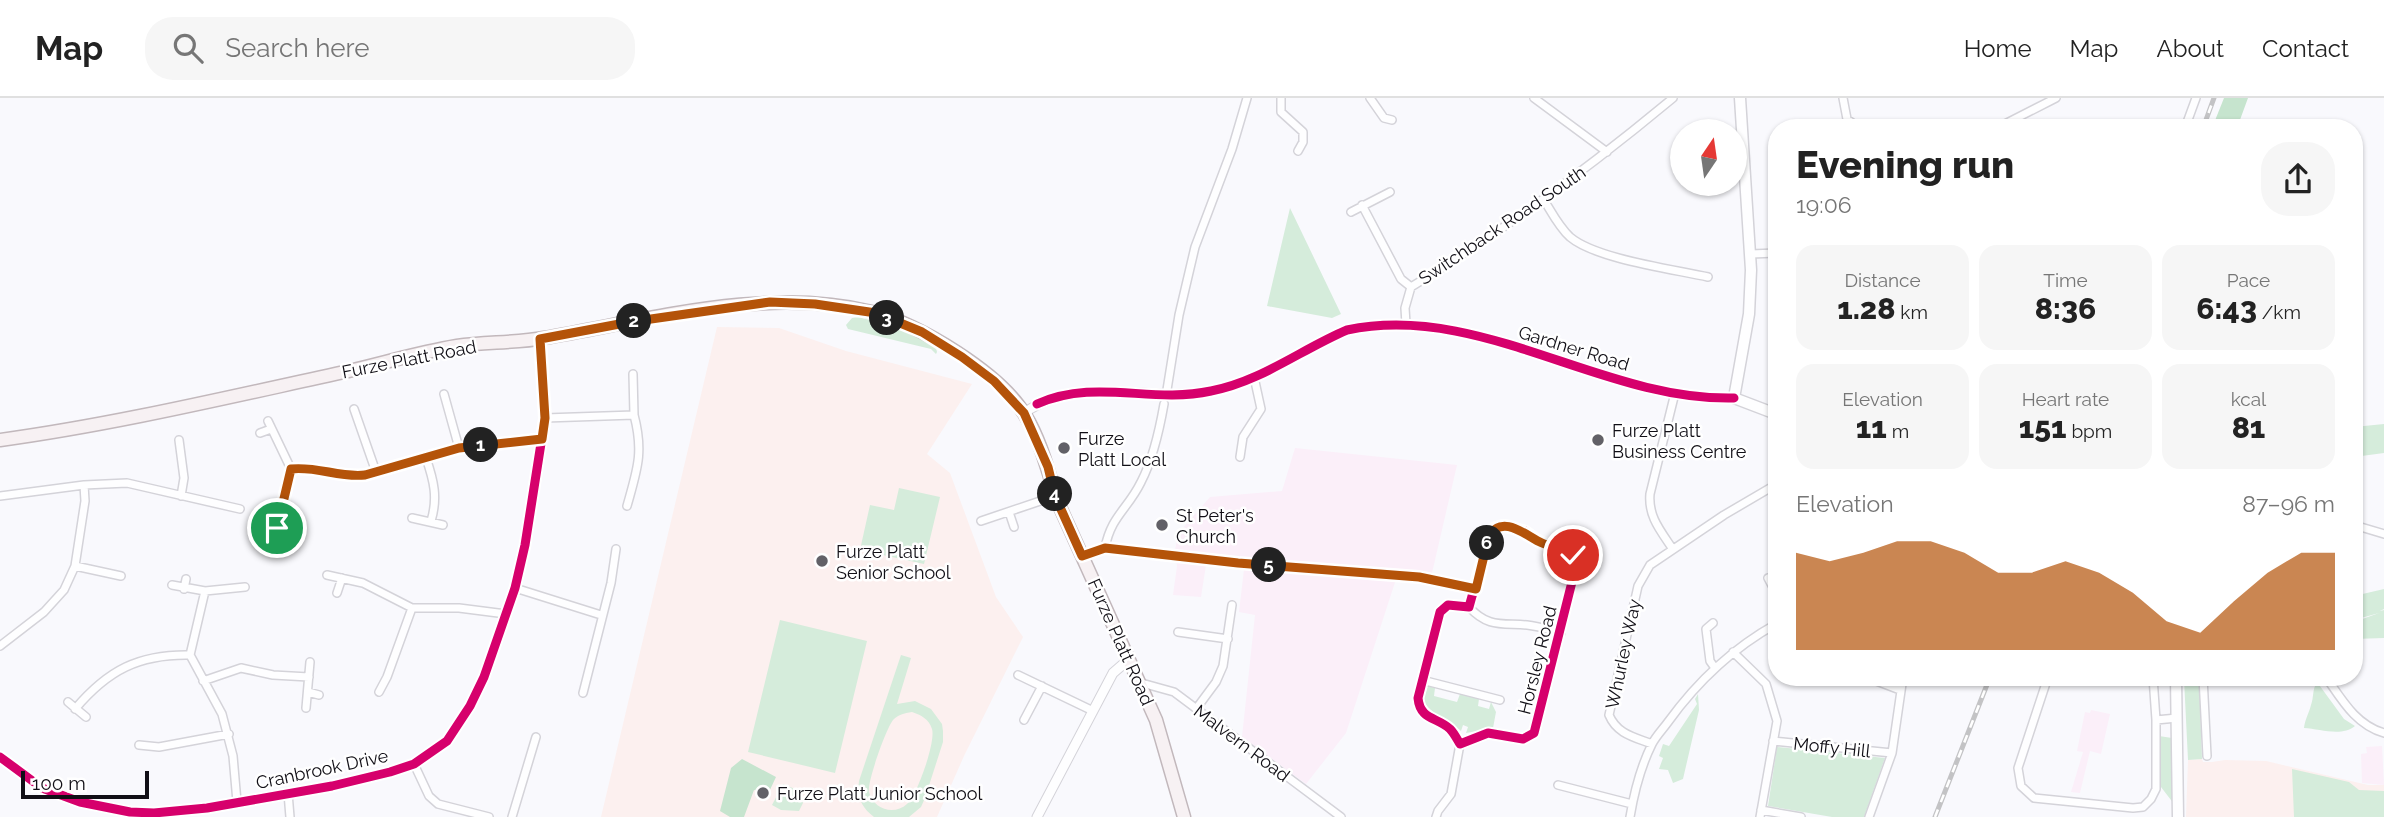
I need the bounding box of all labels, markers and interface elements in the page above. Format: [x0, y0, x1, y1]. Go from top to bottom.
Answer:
search box [145, 17, 635, 80]
text: Map [35, 29, 103, 68]
icon: search [169, 29, 207, 67]
text: Search here [225, 33, 370, 63]
text: Home [1964, 34, 2032, 63]
text: Map [2070, 34, 2118, 63]
text: About [2156, 34, 2224, 63]
text: Contact [2262, 34, 2349, 63]
north arrow [1670, 119, 1746, 196]
map controls [1670, 119, 1747, 196]
text: Evening run [1796, 142, 2014, 187]
button: share [2261, 142, 2335, 216]
street label: Switchback Road South [1414, 161, 1590, 289]
text: 19:06 [1796, 191, 1852, 218]
text: Distance [1844, 269, 1921, 291]
text: Time [2043, 269, 2088, 291]
text: Pace [2227, 269, 2270, 291]
text: 1.28 [1837, 291, 1895, 326]
text: 8:36 [2035, 291, 2096, 326]
text: 6:43 [2196, 291, 2257, 326]
pin: 3 [870, 300, 904, 336]
text: km [1895, 301, 1928, 323]
text: /km [2257, 301, 2301, 323]
pin: 2 [616, 304, 652, 339]
text: 3 [881, 306, 892, 328]
text: 2 [628, 309, 639, 331]
street label: Gardner Road [1516, 321, 1632, 375]
street label: Furze Platt Road [340, 336, 478, 382]
text: Elevation [1842, 388, 1923, 410]
text: Heart rate [2022, 388, 2109, 410]
text: kcal [2231, 388, 2266, 410]
text: 11 [1856, 410, 1887, 445]
text: 151 [2019, 410, 2067, 445]
text: 81 [2232, 410, 2265, 445]
place label: Furze Platt Business Centre [1612, 420, 1747, 462]
text: m [1887, 420, 1909, 442]
text: bpm [2067, 420, 2112, 442]
pin: 1 [463, 428, 498, 462]
place label: Furze Platt Local [1078, 428, 1166, 470]
marker: Furze Platt Business Centre [1590, 432, 1606, 448]
text: 1 [476, 433, 485, 455]
marker: Furze Platt Local [1056, 440, 1072, 456]
pin: 4 [1038, 476, 1072, 512]
text: 4 [1049, 482, 1060, 504]
text: Elevation [1796, 490, 1894, 517]
text: 87–96 m [2242, 490, 2335, 517]
pin [247, 498, 307, 558]
place label: St Peter's Church [1176, 505, 1254, 547]
icon: arrive [258, 509, 296, 547]
marker: St Peter's Church [1154, 517, 1170, 533]
pin [1543, 525, 1603, 585]
pin: 6 [1470, 526, 1504, 560]
text: 6 [1481, 531, 1492, 553]
icon: check [1554, 536, 1592, 574]
place label: Furze Platt Senior School [836, 541, 951, 583]
pin: 5 [1252, 547, 1286, 582]
marker: Furze Platt Senior School [814, 553, 830, 569]
text: 5 [1263, 553, 1274, 575]
street label: Furze Platt Road [1084, 575, 1158, 709]
street label: Whurley Way [1601, 597, 1645, 711]
street label: Horsley Road [1513, 604, 1561, 716]
street label: Malvern Road [1190, 700, 1294, 786]
street label: Moffy Hill [1792, 733, 1872, 762]
street label: Cranbrook Drive [254, 745, 390, 793]
scale bar [21, 768, 149, 800]
text: 100 m [32, 772, 86, 794]
place label: Furze Platt Junior School [777, 783, 982, 804]
marker: Furze Platt Junior School [755, 785, 771, 801]

